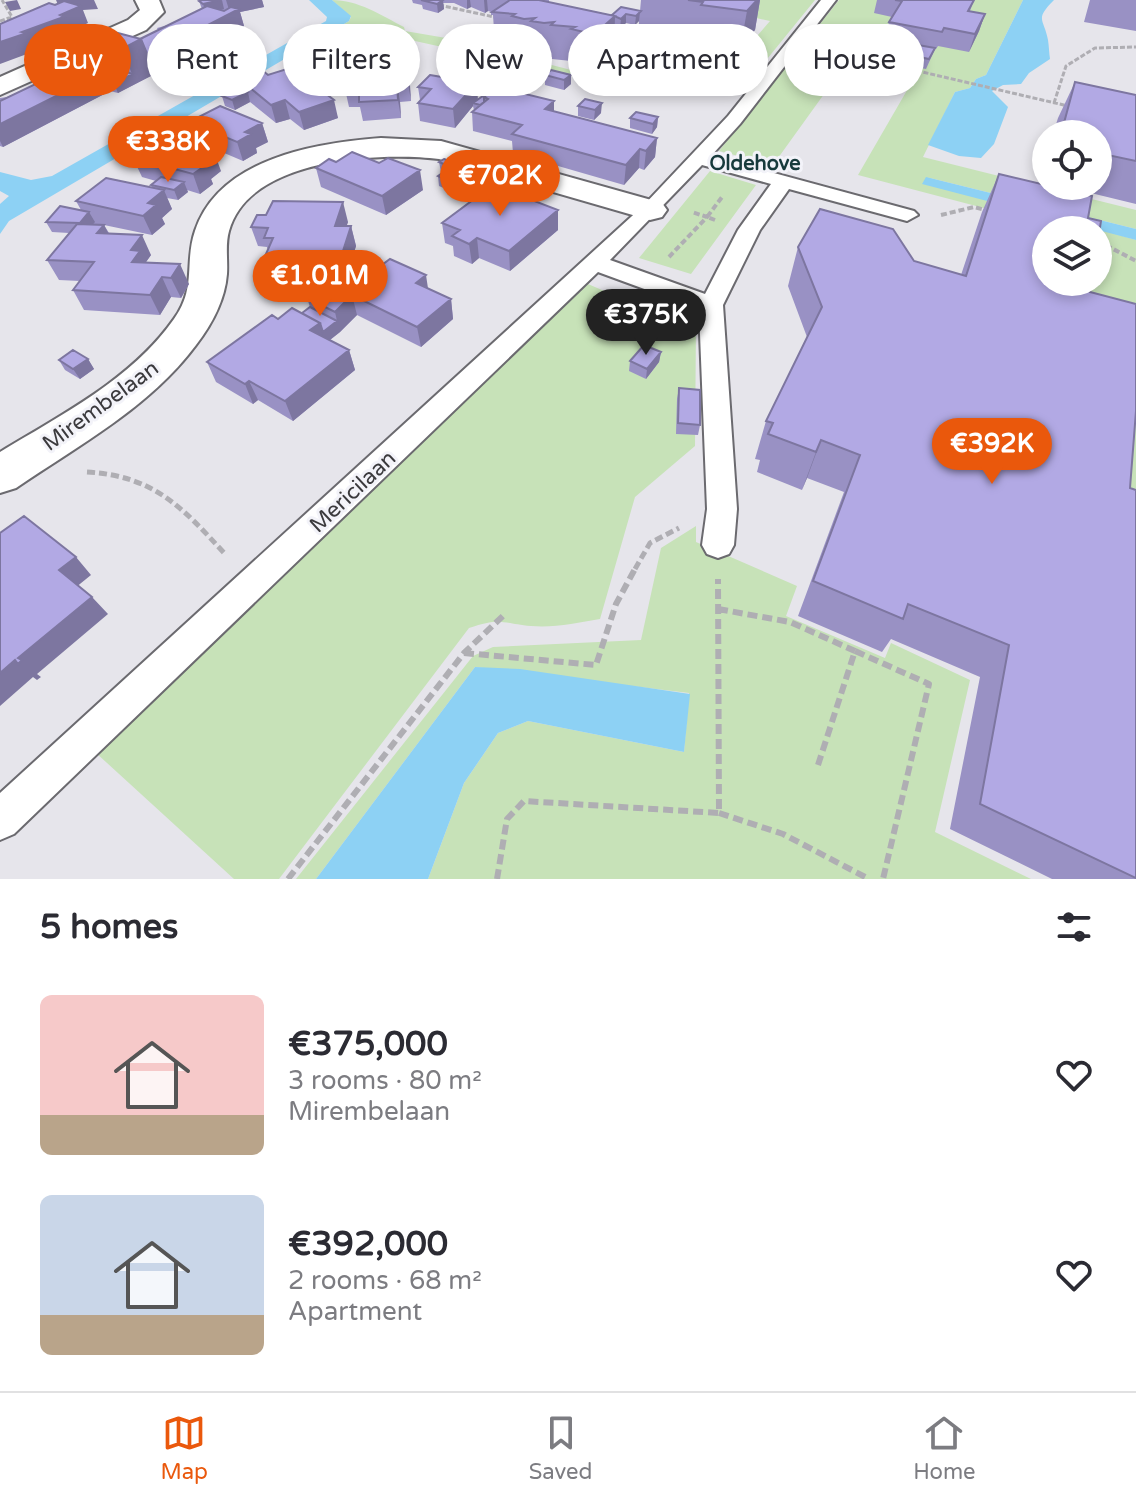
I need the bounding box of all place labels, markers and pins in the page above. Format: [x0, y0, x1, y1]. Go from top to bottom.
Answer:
pin: €338K [112, 116, 224, 184]
pin: €702K [444, 150, 556, 218]
pin: €1.01M [255, 250, 385, 318]
pin: €375K [590, 289, 702, 357]
pin: €392K [936, 418, 1048, 486]

